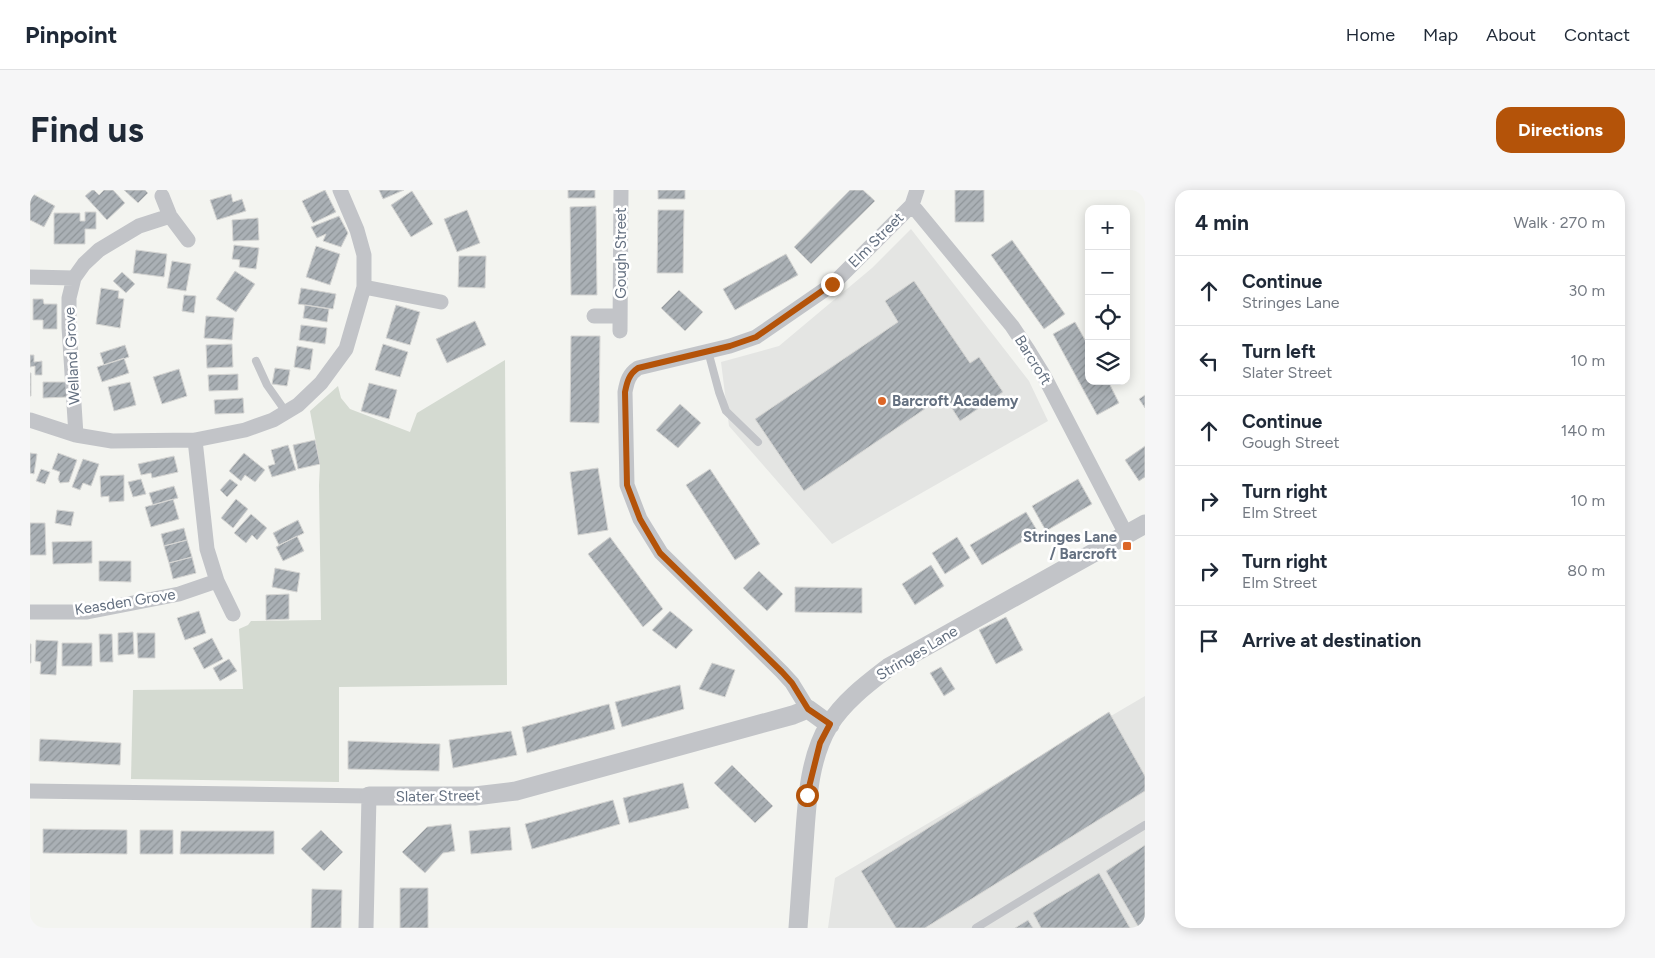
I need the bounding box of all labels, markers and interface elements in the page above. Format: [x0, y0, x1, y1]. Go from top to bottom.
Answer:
text: Pinpoint [25, 20, 117, 49]
text: Home [1346, 24, 1395, 46]
text: Map [1423, 24, 1458, 46]
text: About [1486, 24, 1536, 46]
text: Contact [1564, 24, 1630, 46]
button: Directions [1496, 107, 1625, 153]
text: Find us [30, 109, 144, 151]
map controls [1085, 205, 1130, 385]
button: + [1085, 205, 1130, 250]
street label: Gough Street [612, 207, 630, 299]
street label: Elm Street [845, 208, 908, 271]
text: 4 min [1195, 210, 1249, 235]
text: Walk · 270 m [1514, 213, 1605, 232]
button: − [1085, 250, 1130, 295]
text: Continue [1242, 270, 1322, 293]
route end [821, 273, 844, 296]
icon: ahead [1195, 277, 1223, 305]
text: 30 m [1568, 281, 1605, 300]
text: Stringes Lane [1242, 293, 1340, 312]
button: locate [1085, 295, 1130, 340]
street label: Welland Grove [60, 307, 84, 405]
street label: Barcroft [1011, 332, 1055, 388]
button: layers [1085, 340, 1130, 385]
text: Turn left [1242, 340, 1316, 363]
icon: left [1195, 347, 1223, 375]
text: 10 m [1571, 351, 1605, 370]
text: Slater Street [1242, 363, 1332, 382]
place label: Barcroft Academy [892, 392, 1019, 410]
marker: Barcroft Academy [876, 395, 888, 407]
text: Continue [1242, 410, 1322, 433]
icon: ahead [1195, 417, 1223, 445]
text: 140 m [1561, 421, 1605, 440]
text: Gough Street [1242, 433, 1339, 452]
text: Turn right [1242, 480, 1328, 503]
icon: right [1195, 487, 1223, 515]
text: 10 m [1571, 491, 1605, 510]
text: Elm Street [1242, 503, 1317, 522]
place label: Stringes Lane / Barcroft [1023, 528, 1118, 563]
marker: Stringes Lane / Barcroft [1121, 540, 1133, 552]
text: Turn right [1242, 550, 1328, 573]
icon: right [1195, 557, 1223, 585]
text: 80 m [1567, 561, 1605, 580]
text: Elm Street [1242, 573, 1317, 592]
street label: Keasden Grove [73, 585, 177, 619]
street label: Stringes Lane [873, 622, 961, 684]
icon: arrive [1195, 627, 1223, 655]
text: Arrive at destination [1242, 629, 1421, 652]
route start [796, 784, 819, 807]
street label: Slater Street [395, 786, 481, 806]

